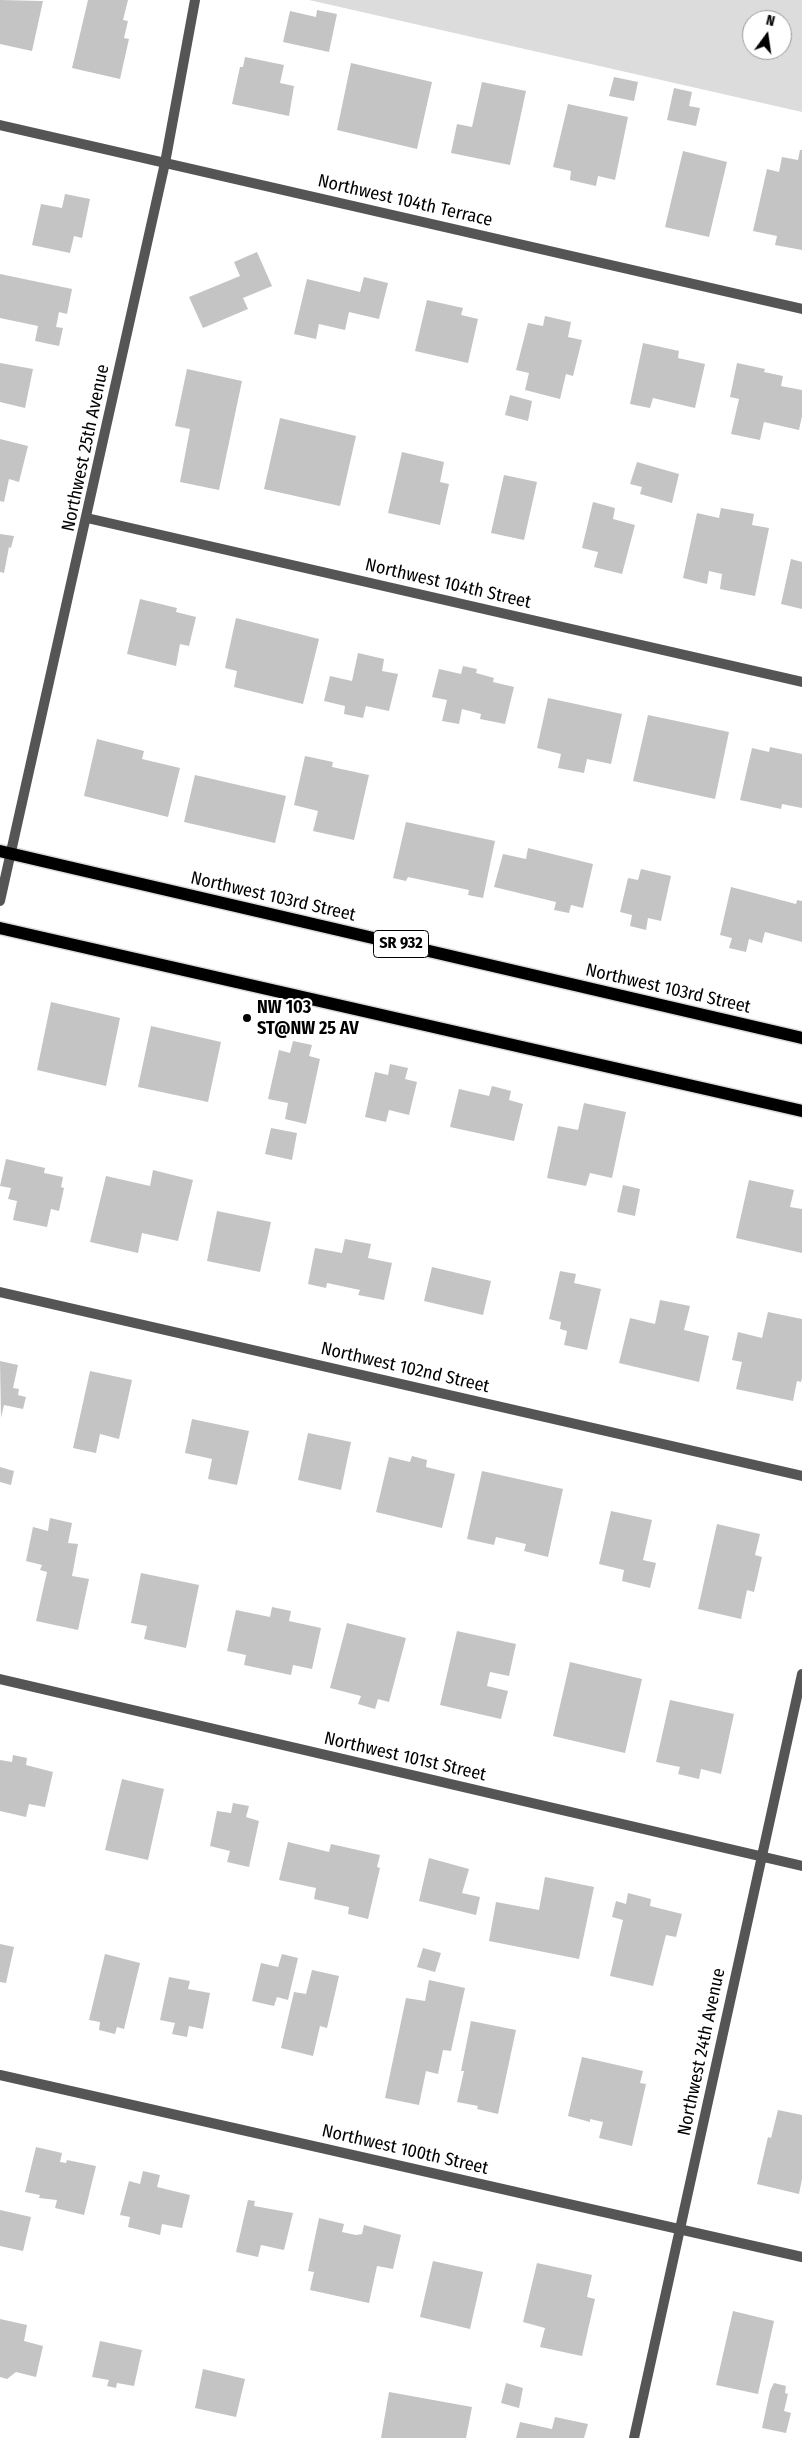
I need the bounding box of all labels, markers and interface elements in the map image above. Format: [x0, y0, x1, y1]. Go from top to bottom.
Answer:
north arrow [742, 10, 792, 60]
text: N [764, 12, 777, 30]
street label: Northwest 104th Terrace [316, 170, 494, 232]
street label: Northwest 25th Avenue [58, 362, 114, 534]
street label: Northwest 104th Street [363, 554, 533, 614]
street label: Northwest 103rd Street [188, 867, 358, 927]
road number: SR 932 [374, 931, 428, 958]
street label: Northwest 103rd Street [583, 959, 753, 1019]
place label: NW 103 ST@NW 25 AV [257, 997, 359, 1040]
marker: NW 103 ST@NW 25 AV [241, 1012, 253, 1024]
street label: Northwest 102nd Street [319, 1338, 491, 1398]
street label: Northwest 101st Street [322, 1728, 488, 1786]
street label: Northwest 24th Avenue [674, 1966, 730, 2138]
street label: Northwest 100th Street [320, 2120, 490, 2180]

